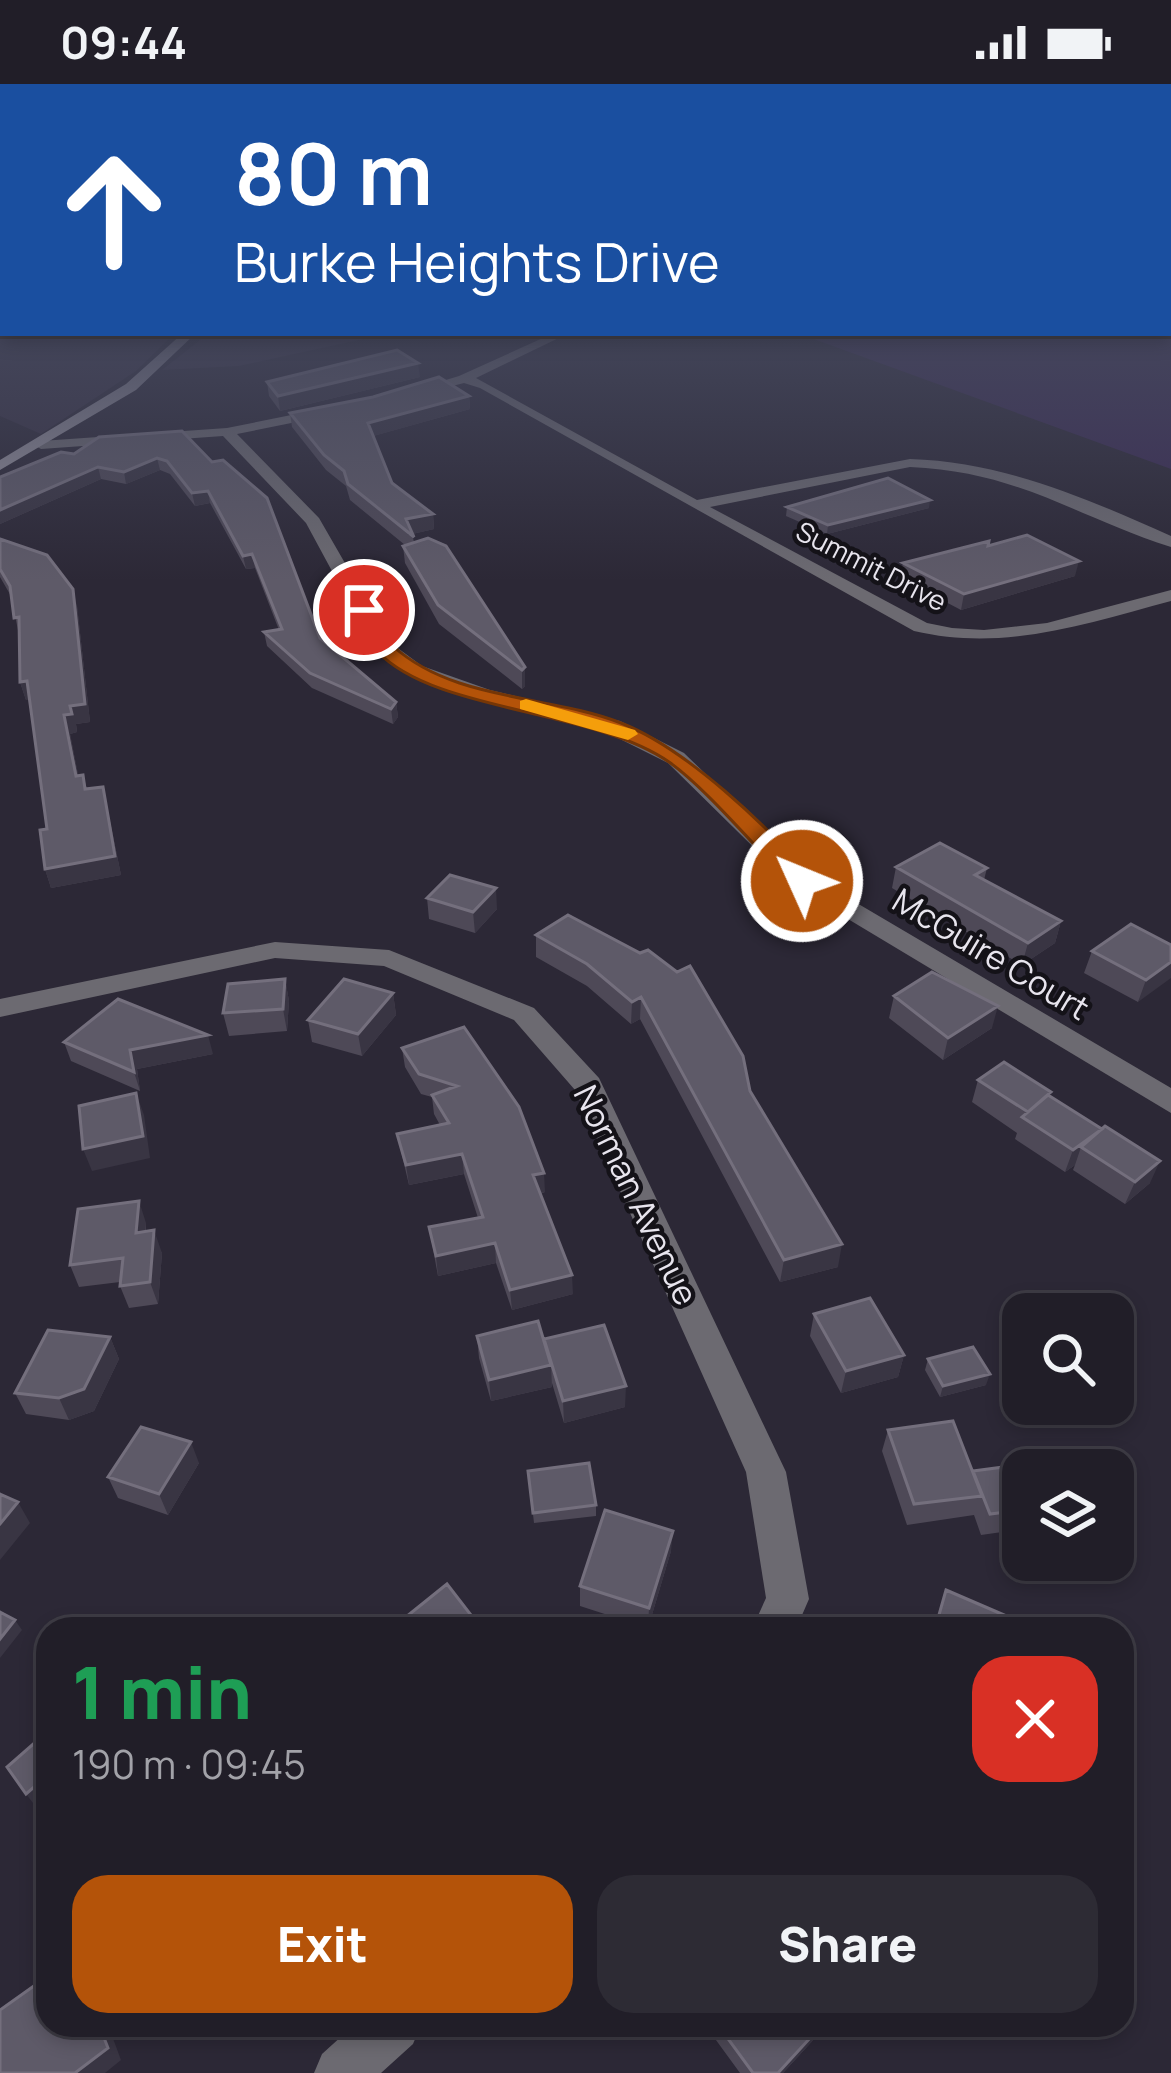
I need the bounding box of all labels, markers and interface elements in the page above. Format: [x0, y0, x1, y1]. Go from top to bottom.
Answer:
text: 09:44 [60, 11, 187, 73]
text: 80 m [234, 115, 433, 230]
icon: ahead [36, 132, 192, 288]
text: Burke Heights Drive [234, 224, 719, 298]
street label: Summit Drive [790, 512, 953, 619]
pin [313, 559, 415, 661]
icon: arrive [331, 577, 397, 643]
position arrow [739, 818, 865, 944]
street label: McGuire Court [885, 877, 1098, 1030]
street label: Norman Avenue [564, 1077, 709, 1312]
map controls [1002, 1293, 1134, 1581]
button: search [1002, 1293, 1134, 1425]
button: layers [1002, 1449, 1134, 1581]
text: 1 min [72, 1642, 252, 1741]
button: close [972, 1656, 1098, 1782]
text: 190 m · 09:45 [72, 1737, 306, 1791]
button: Exit [72, 1875, 573, 2013]
button: Share [597, 1875, 1098, 2013]

